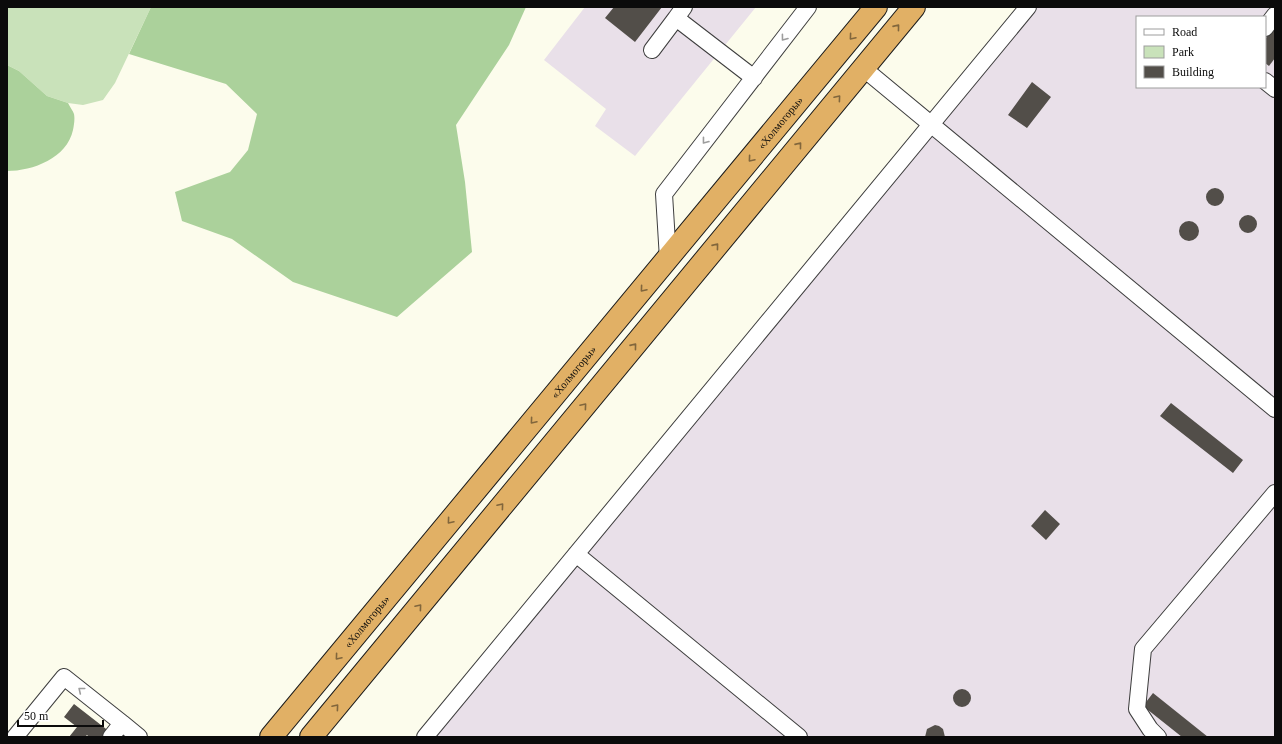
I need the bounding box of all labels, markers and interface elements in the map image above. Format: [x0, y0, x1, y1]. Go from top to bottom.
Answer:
legend [1136, 16, 1266, 88]
one-way arrow [893, 25, 900, 32]
text: Road [1172, 25, 1197, 39]
one-way arrow [849, 32, 856, 40]
one-way arrow [782, 34, 789, 41]
text: Park [1172, 45, 1194, 59]
text: Building [1172, 65, 1214, 79]
street label: «Холмогоры» [755, 94, 805, 151]
one-way arrow [834, 95, 841, 103]
one-way arrow [702, 137, 709, 144]
one-way arrow [795, 143, 802, 150]
one-way arrow [748, 154, 755, 162]
one-way arrow [712, 243, 719, 250]
one-way arrow [641, 284, 648, 291]
street label: «Холмогоры» [548, 343, 599, 401]
one-way arrow [629, 343, 636, 350]
one-way arrow [580, 404, 587, 411]
one-way arrow [531, 417, 538, 424]
one-way arrow [497, 504, 504, 511]
one-way arrow [448, 517, 455, 524]
street label: «Холмогоры» [342, 593, 392, 650]
one-way arrow [414, 604, 421, 611]
one-way arrow [336, 652, 343, 659]
one-way arrow [78, 688, 85, 695]
scale bar [18, 702, 103, 728]
one-way arrow [331, 704, 338, 712]
text: 50 m [24, 709, 49, 723]

